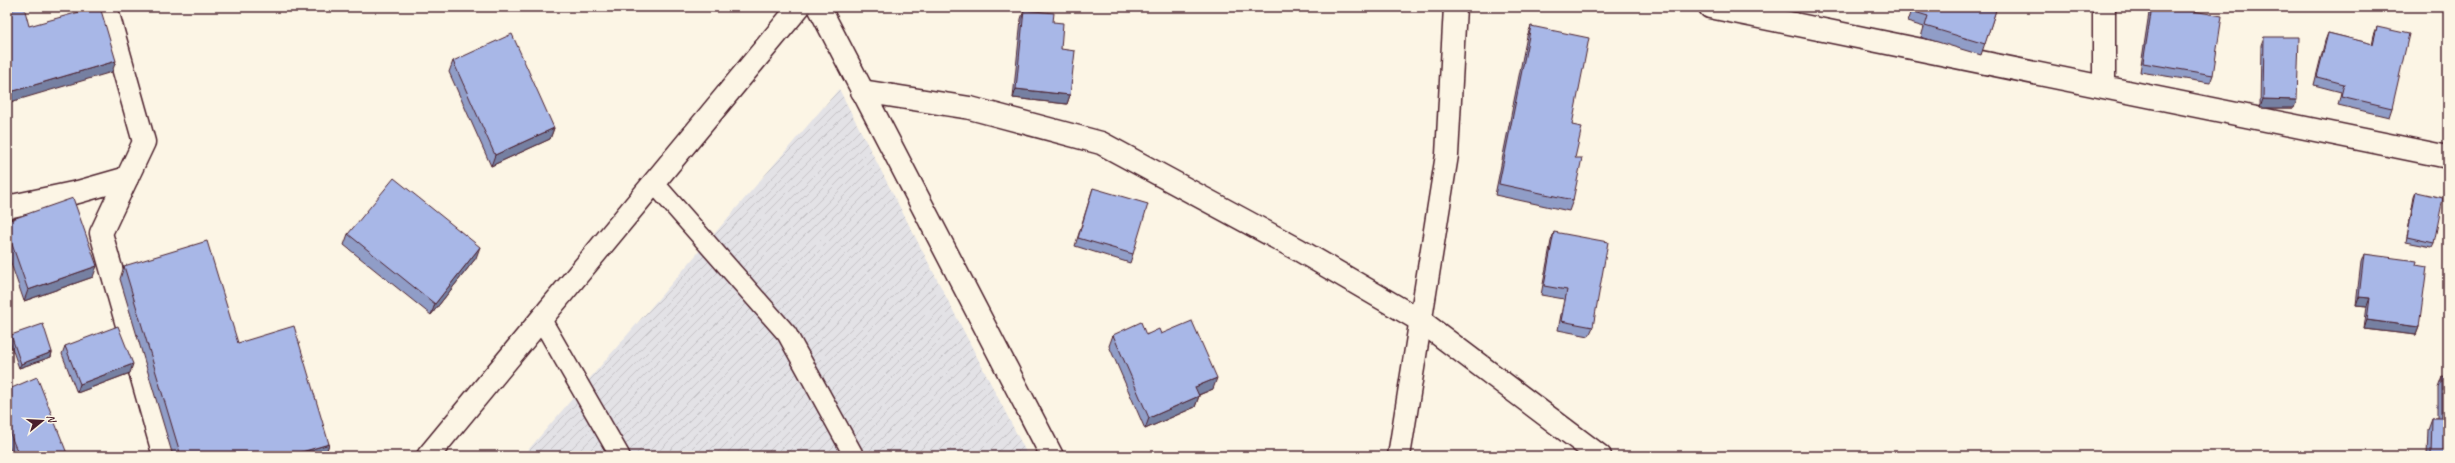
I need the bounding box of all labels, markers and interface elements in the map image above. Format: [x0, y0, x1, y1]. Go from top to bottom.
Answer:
north arrow [22, 401, 62, 441]
text: N [44, 413, 60, 425]

